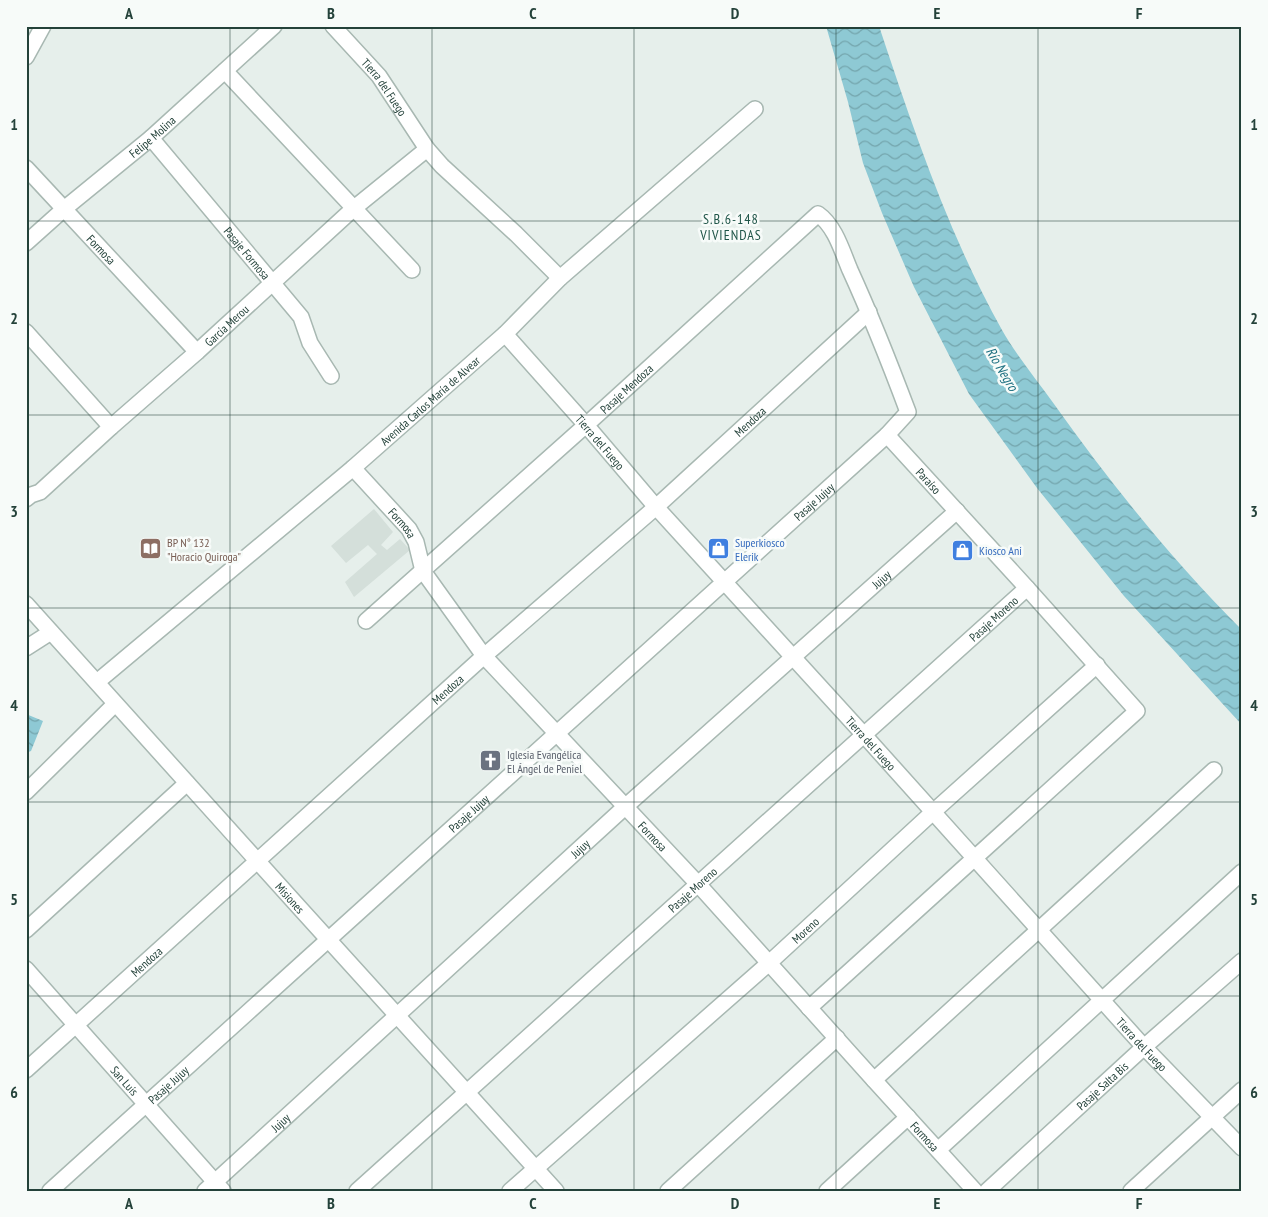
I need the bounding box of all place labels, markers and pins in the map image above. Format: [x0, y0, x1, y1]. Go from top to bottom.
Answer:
place label: BP N° 132 "Horacio Quiroga" [167, 535, 241, 564]
place label: Superkiosco Elerik [735, 535, 785, 564]
library icon: BP N° 132 "Horacio Quiroga" [139, 537, 163, 561]
shop icon: Superkiosco Elerik [707, 537, 731, 561]
shop icon: Kiosco Ani [951, 538, 975, 562]
place label: Kiosco Ani [979, 543, 1022, 558]
place label: Iglesia Evangélica El Ángel de Peniel [507, 747, 582, 776]
church icon: Iglesia Evangélica El Ángel de Peniel [479, 749, 503, 773]

